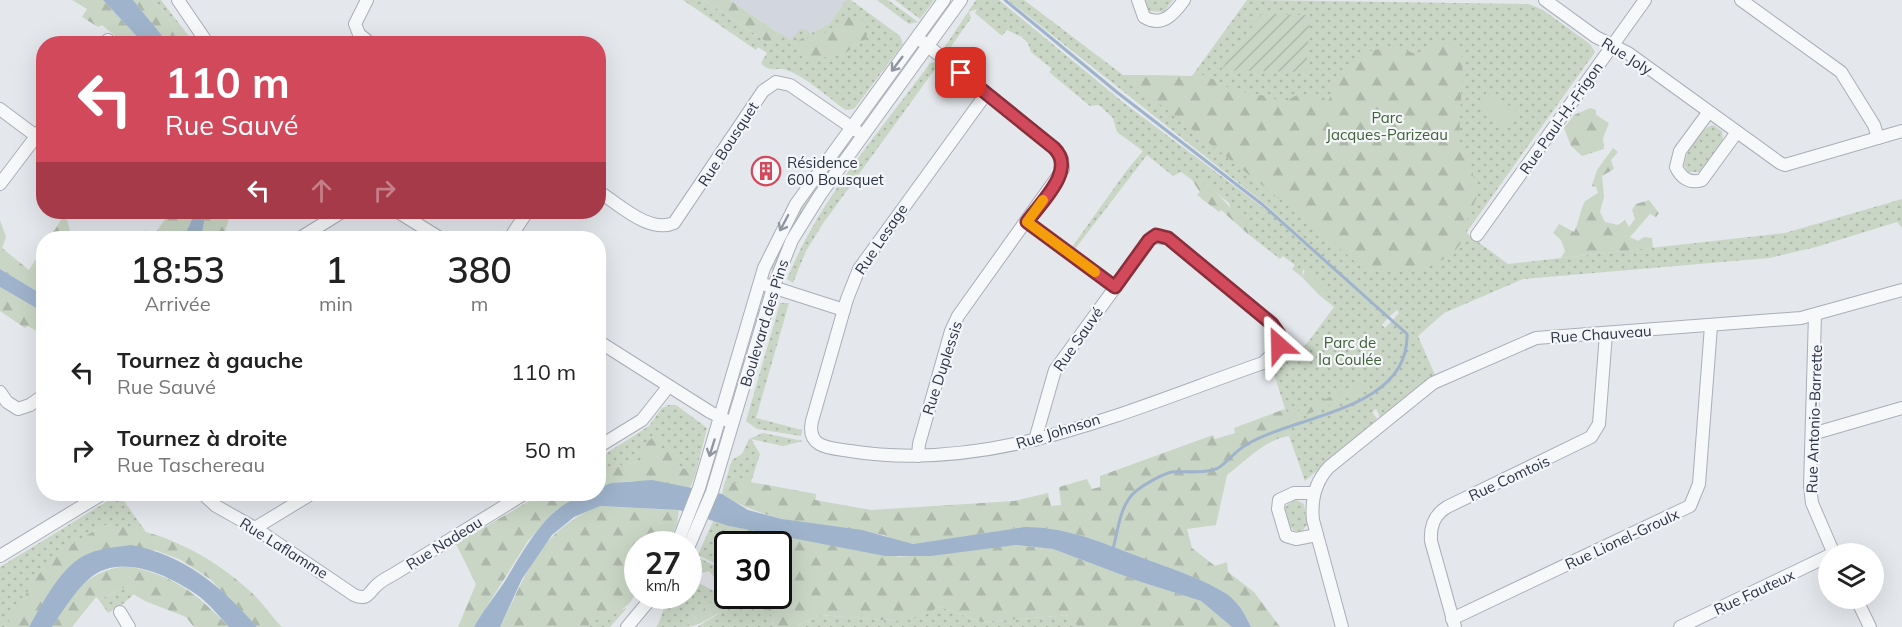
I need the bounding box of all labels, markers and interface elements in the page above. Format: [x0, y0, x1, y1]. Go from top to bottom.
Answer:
street label: Rue Joly [1598, 33, 1656, 79]
pin [935, 47, 986, 98]
text: 110 m [165, 56, 290, 109]
one-way arrow [891, 56, 903, 72]
icon: arrive [944, 56, 977, 89]
street label: Rue Paul-H.-Frigon [1515, 58, 1607, 178]
icon: left [66, 60, 144, 138]
street label: Rue Bousquet [694, 98, 762, 190]
text: Rue Sauvé [165, 108, 298, 142]
park label: Parc Jacques-Parizeau [1326, 108, 1448, 144]
place label: Résidence 600 Bousquet [787, 153, 884, 189]
building icon: Résidence 600 Bousquet [750, 155, 782, 187]
icon: left [242, 174, 275, 207]
icon: ahead [305, 174, 338, 207]
icon: right [368, 174, 401, 207]
street label: Rue Lesage [850, 200, 912, 278]
one-way arrow [778, 214, 789, 232]
text: 18:53 [130, 247, 225, 292]
text: 1 [325, 247, 347, 292]
text: 380 [447, 247, 512, 292]
street label: Boulevard des Pins [736, 257, 792, 389]
text: Arrivée [144, 291, 211, 316]
text: min [319, 291, 353, 316]
text: m [471, 291, 488, 316]
street label: Rue Sauvé [1049, 303, 1107, 375]
position arrow [1247, 313, 1311, 377]
street label: Rue Duplessis [918, 319, 966, 417]
street label: Rue Chauveau [1550, 321, 1652, 347]
park label: Parc de la Coulée [1318, 333, 1382, 369]
street label: Rue Antonio-Barrette [1802, 344, 1826, 494]
text: Tournez à gauche [117, 346, 303, 374]
icon: left [66, 356, 99, 389]
text: 110 m [511, 358, 576, 386]
text: Rue Sauvé [117, 374, 216, 399]
street label: Rue Johnson [1014, 409, 1102, 453]
text: Tournez à droite [117, 424, 287, 452]
icon: right [66, 434, 99, 467]
text: 50 m [525, 436, 576, 464]
one-way arrow [705, 438, 716, 457]
street label: Rue Comtois [1465, 451, 1553, 505]
text: Rue Taschereau [117, 452, 265, 477]
street label: Rue Lionel-Groulx [1562, 504, 1682, 574]
street label: Rue Nadeau [402, 512, 486, 574]
street label: Rue Laflamme [236, 513, 332, 583]
speed limit sign: 30 [714, 531, 792, 609]
map controls [1818, 543, 1884, 609]
button: layers [1818, 543, 1884, 609]
text: 27 [645, 544, 681, 582]
street label: Rue Fauteux [1711, 565, 1797, 619]
text: km/h [646, 576, 680, 595]

